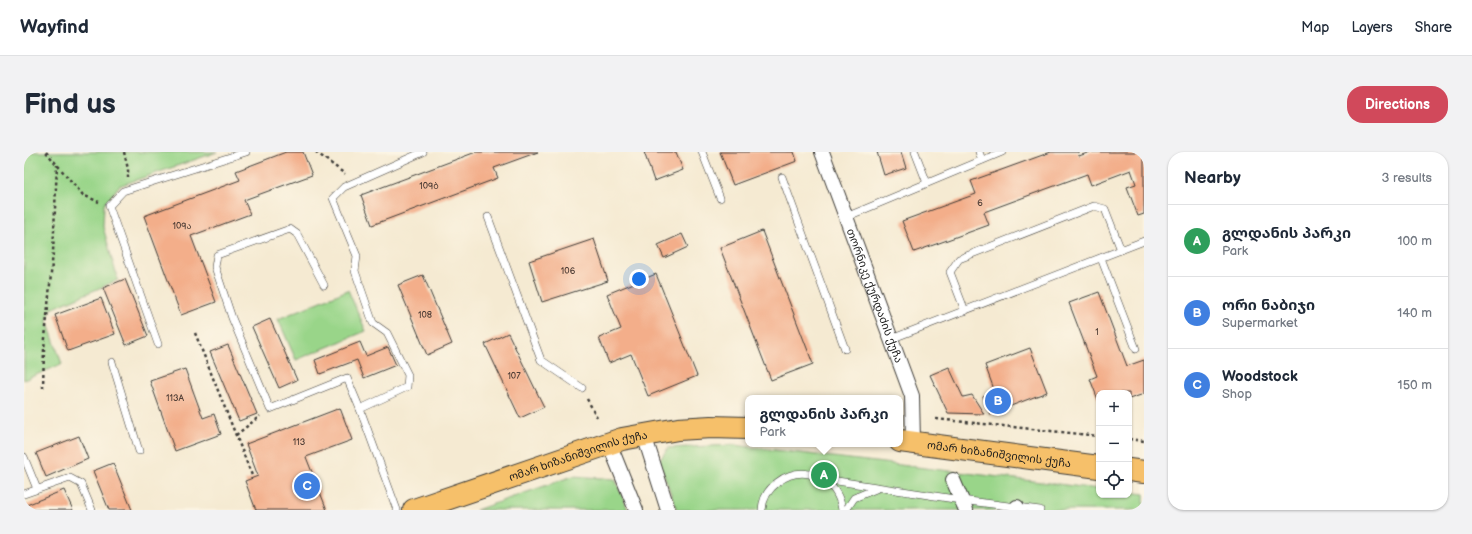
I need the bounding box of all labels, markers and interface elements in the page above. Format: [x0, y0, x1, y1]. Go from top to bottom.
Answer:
text: Wayfind [20, 16, 89, 39]
text: Map [1301, 19, 1329, 36]
text: Layers [1351, 19, 1393, 36]
text: Share [1415, 19, 1452, 36]
button: Directions [1347, 86, 1448, 123]
text: Find us [24, 88, 116, 121]
text: Nearby [1184, 168, 1241, 188]
text: 3 results [1381, 170, 1432, 186]
house number: 109ბ [419, 181, 439, 192]
house number: 6 [977, 198, 983, 209]
house number: 109ა [173, 221, 192, 232]
text: გლდანის პარკი [1222, 224, 1351, 243]
street label: თორნიკე ქურდაძის ქუჩა [844, 227, 905, 365]
text: A [1193, 233, 1201, 249]
text: 100 m [1397, 233, 1432, 249]
text: Park [1222, 243, 1248, 259]
house number: 106 [561, 266, 576, 277]
your location [629, 269, 649, 289]
text: ორი ნაბიჯი [1222, 296, 1315, 315]
text: B [1192, 305, 1202, 321]
text: 140 m [1397, 305, 1432, 321]
house number: 108 [418, 310, 432, 321]
text: Supermarket [1222, 315, 1298, 331]
house number: 1 [1095, 327, 1099, 338]
text: Woodstock [1222, 367, 1298, 386]
house number: 107 [507, 371, 521, 382]
text: C [1192, 377, 1202, 393]
text: 150 m [1398, 377, 1432, 393]
pin: B [985, 386, 1011, 416]
text: Shop [1222, 386, 1252, 402]
map controls [1096, 390, 1132, 498]
button: + [1096, 390, 1132, 426]
house number: 113A [166, 393, 184, 404]
popup [745, 395, 903, 447]
text: გლდანის პარკი [759, 405, 889, 424]
text: Park [759, 424, 786, 440]
button: − [1096, 426, 1132, 462]
street label: ომარ ხიზანიშვილის ქუჩა [507, 429, 648, 484]
house number: 113 [293, 437, 306, 448]
street label: ომარ ხიზანიშვილის ქუჩა [926, 439, 1072, 470]
pin: A [811, 460, 837, 490]
button: locate [1096, 462, 1132, 498]
pin: C [294, 471, 320, 501]

